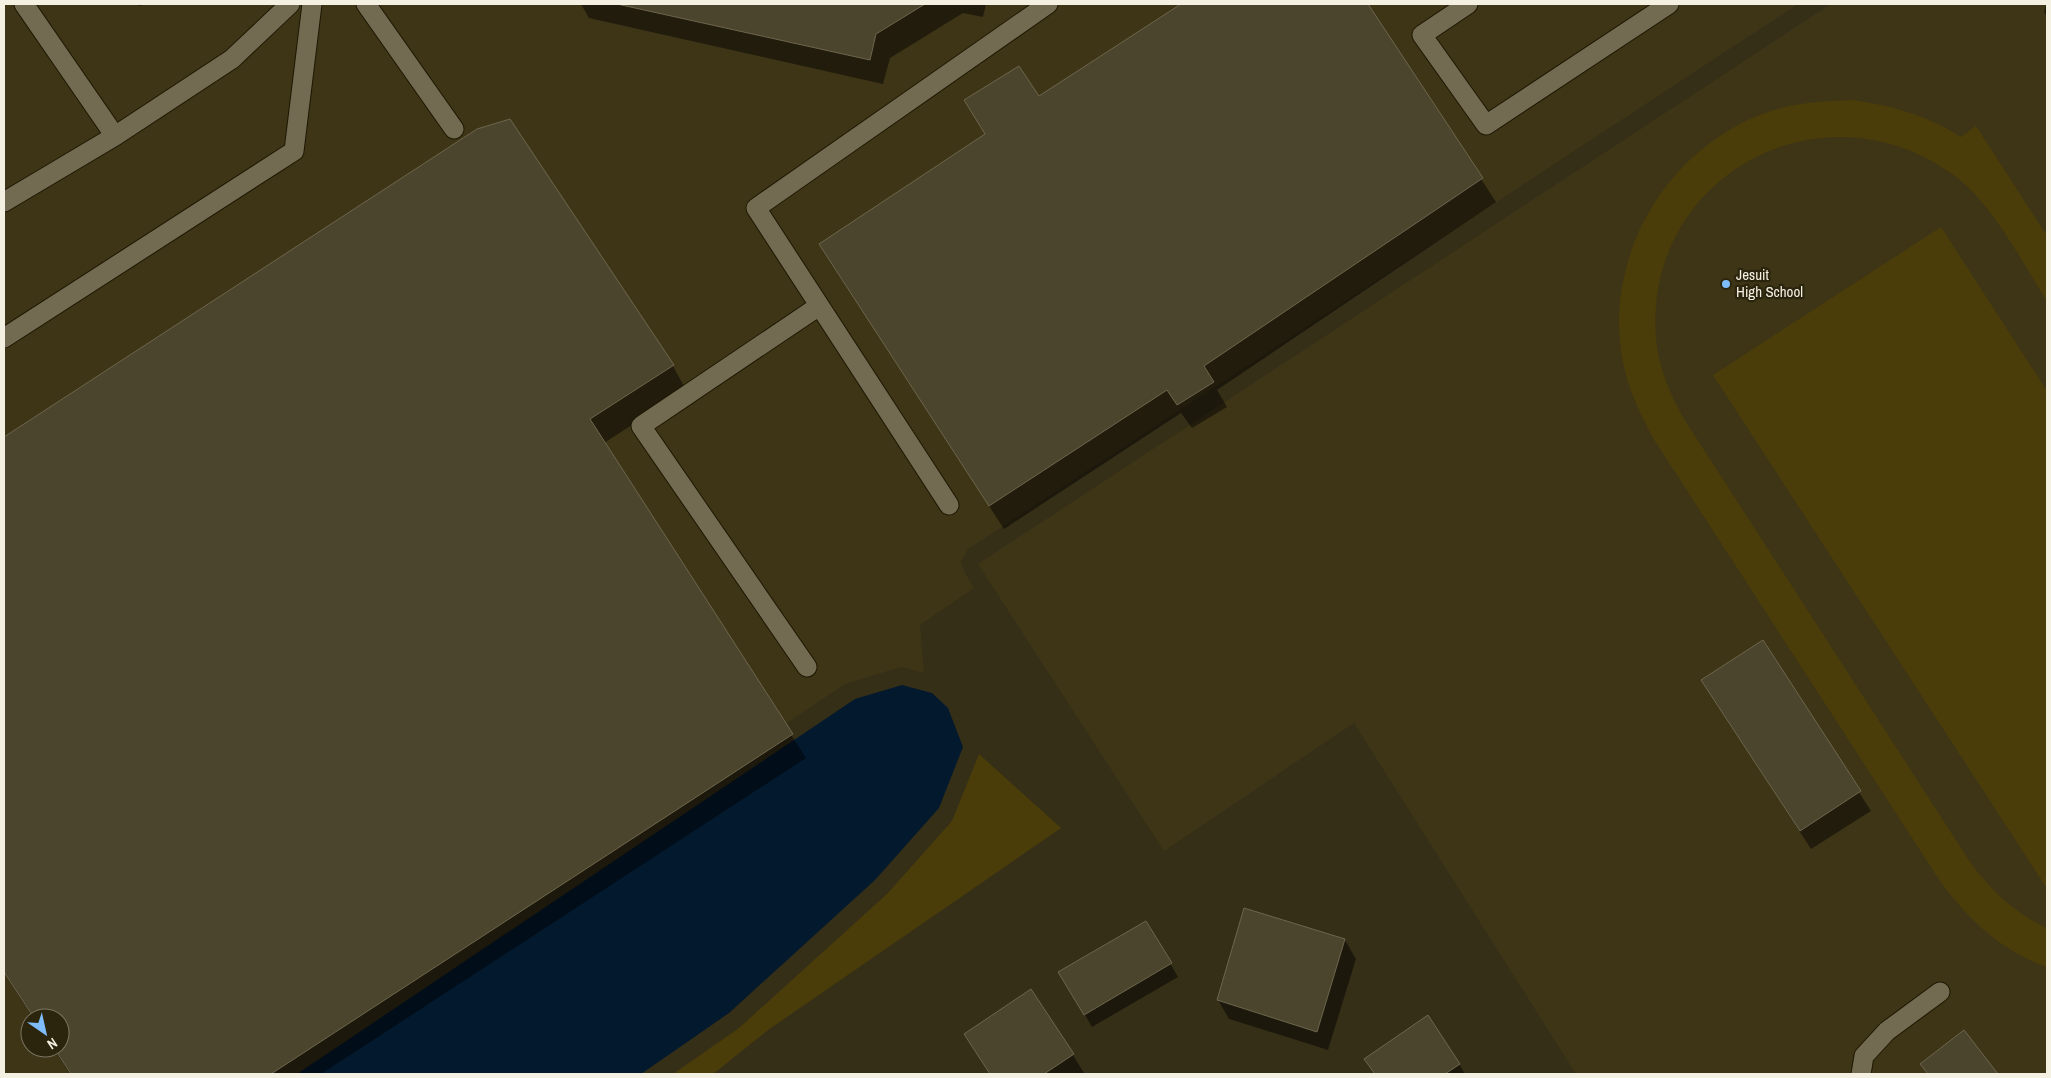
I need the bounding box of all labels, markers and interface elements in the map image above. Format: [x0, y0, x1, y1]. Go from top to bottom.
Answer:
place label: Jesuit High School [1736, 264, 1803, 302]
marker: Jesuit High School [1720, 278, 1732, 290]
north arrow [20, 1008, 70, 1058]
text: N [44, 1034, 61, 1054]

